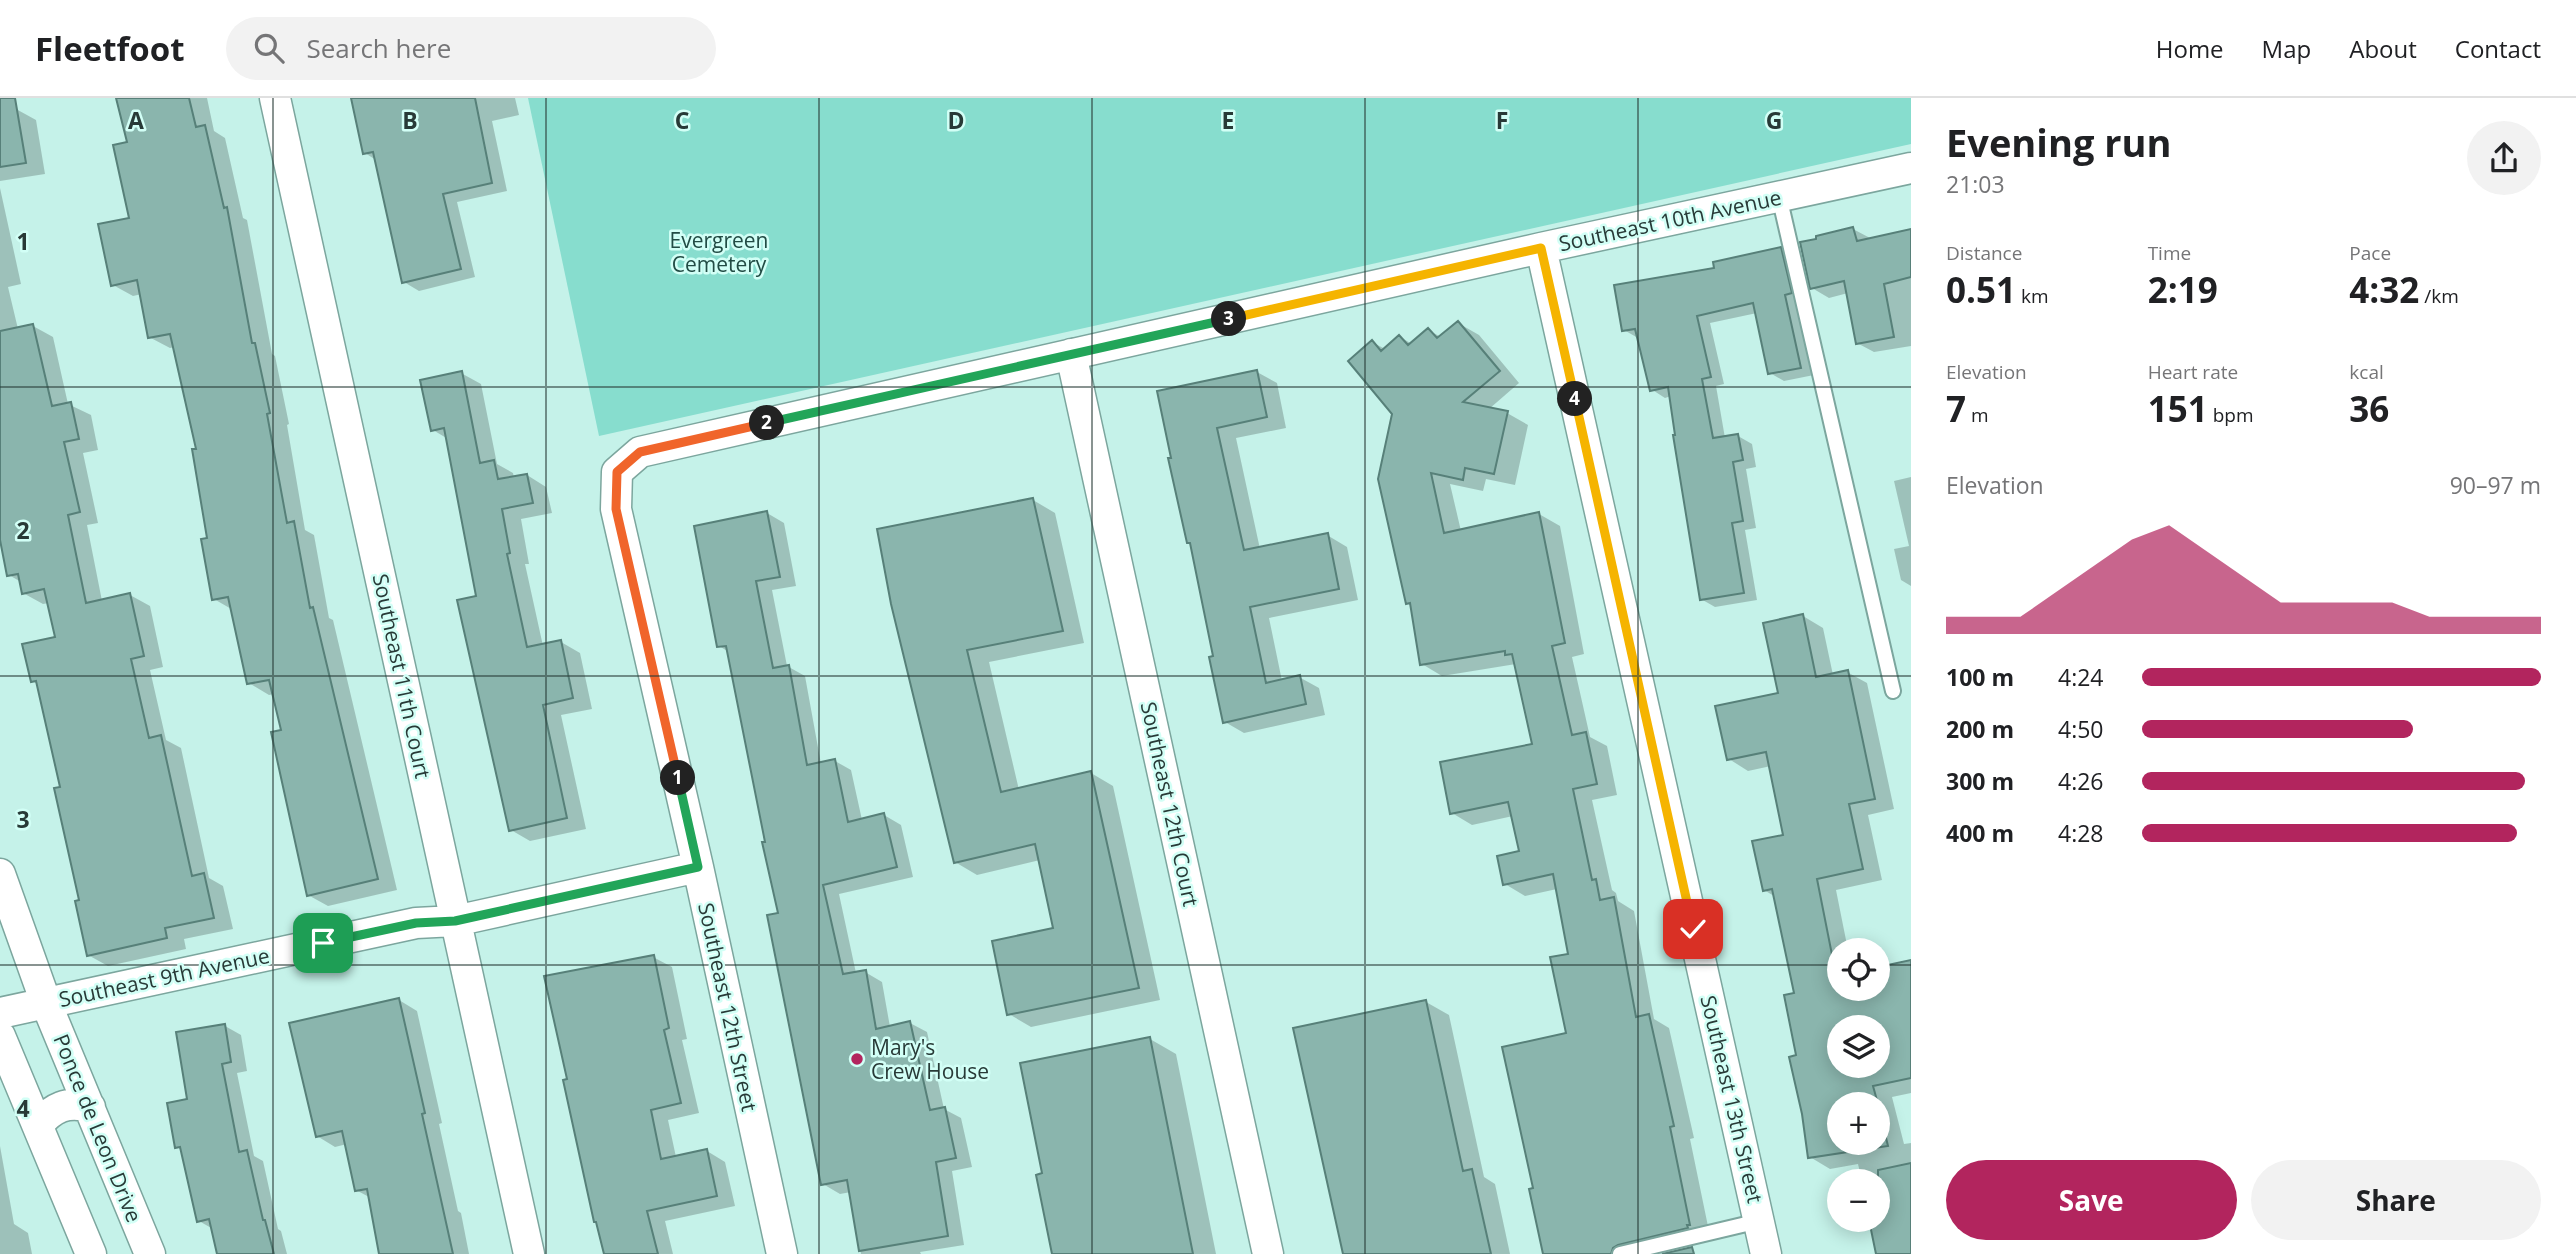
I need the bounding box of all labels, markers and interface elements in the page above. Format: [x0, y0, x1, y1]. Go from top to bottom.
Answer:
search box [226, 17, 716, 80]
text: Fleetfoot [35, 26, 184, 71]
icon: search [250, 29, 288, 67]
text: Search here [306, 30, 451, 66]
text: Home [2156, 32, 2224, 65]
text: Map [2262, 32, 2311, 65]
text: About [2349, 32, 2417, 65]
text: Contact [2455, 32, 2541, 65]
text: A [128, 104, 144, 136]
text: B [402, 104, 418, 136]
text: C [675, 104, 689, 136]
text: D [947, 104, 965, 136]
text: E [1222, 104, 1234, 136]
text: F [1496, 104, 1508, 136]
text: G [1766, 104, 1782, 136]
text: Evening run [1946, 116, 2171, 168]
button: share [2467, 121, 2541, 195]
text: 21:03 [1946, 168, 2005, 200]
street label: Southeast 10th Avenue [1556, 183, 1784, 257]
text: 1 [16, 225, 30, 257]
park label: Evergreen Cemetery [670, 226, 768, 278]
text: Distance [1946, 240, 2022, 266]
text: Time [2148, 240, 2191, 266]
text: Pace [2349, 240, 2391, 266]
text: 0.51 [1946, 266, 2016, 313]
text: 2:19 [2148, 266, 2218, 313]
text: 4:32 [2349, 266, 2419, 313]
text: km [2016, 283, 2049, 309]
text: /km [2419, 283, 2459, 309]
pin: 3 [1212, 302, 1246, 336]
text: 3 [1223, 305, 1234, 331]
text: Elevation [1946, 359, 2027, 385]
text: Heart rate [2148, 359, 2238, 385]
text: kcal [2349, 359, 2384, 385]
pin: 4 [1558, 382, 1592, 416]
text: 4 [1569, 385, 1580, 411]
text: 7 [1946, 385, 1966, 432]
text: 151 [2148, 385, 2208, 432]
text: 36 [2349, 385, 2389, 432]
text: m [1966, 402, 1989, 428]
text: bpm [2208, 402, 2253, 428]
pin: 2 [750, 406, 784, 440]
text: 2 [761, 409, 772, 435]
text: Elevation [1946, 469, 2044, 501]
text: 90–97 m [2450, 469, 2541, 501]
text: 2 [16, 514, 30, 546]
street label: Southeast 11th Court [367, 571, 437, 781]
text: 100 m [1946, 661, 2014, 693]
text: 4:24 [2058, 661, 2104, 693]
street label: Southeast 12th Court [1135, 699, 1205, 909]
text: 200 m [1946, 713, 2014, 745]
text: 4:50 [2058, 713, 2104, 745]
pin: 1 [660, 760, 696, 796]
text: 1 [672, 764, 683, 790]
text: 300 m [1946, 765, 2014, 797]
text: 4:26 [2058, 765, 2104, 797]
text: 3 [16, 803, 30, 835]
text: 400 m [1946, 817, 2014, 849]
text: 4:28 [2058, 817, 2104, 849]
pin [1663, 899, 1723, 959]
street label: Southeast 12th Street [692, 900, 764, 1114]
icon: check [1674, 910, 1712, 948]
pin [293, 913, 353, 973]
icon: arrive [304, 924, 342, 962]
map controls [1827, 938, 1890, 1232]
button: locate [1827, 938, 1890, 1001]
street label: Southeast 9th Avenue [56, 941, 272, 1013]
street label: Southeast 13th Street [1694, 992, 1770, 1206]
button: layers [1827, 1015, 1890, 1078]
street label: Ponce de Leon Drive [47, 1030, 149, 1226]
place label: Mary's Crew House [871, 1033, 989, 1085]
marker: Mary's Crew House [849, 1051, 865, 1067]
text: 4 [16, 1092, 30, 1124]
button: + [1827, 1092, 1890, 1155]
button: Save [1946, 1160, 2237, 1240]
button: Share [2251, 1160, 2541, 1240]
button: − [1827, 1169, 1890, 1232]

